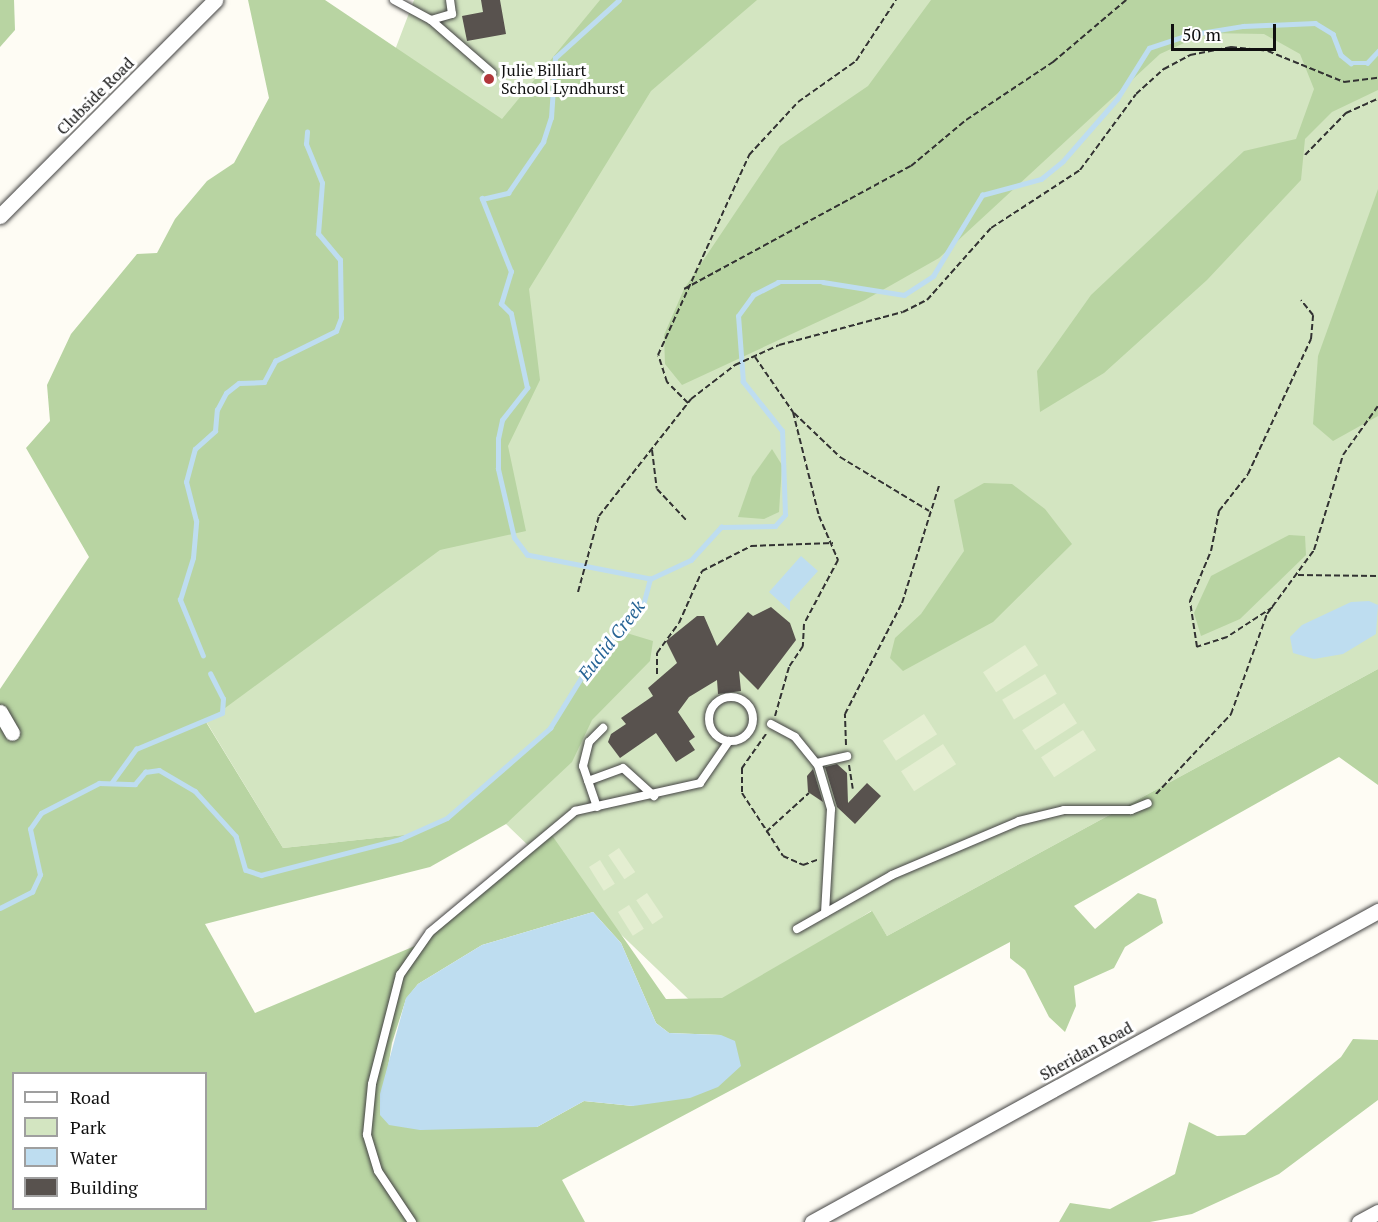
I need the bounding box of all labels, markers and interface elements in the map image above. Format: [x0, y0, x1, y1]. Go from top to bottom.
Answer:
scale bar [1174, 12, 1279, 50]
text: 50 m [1182, 22, 1221, 46]
street label: Clubside Road [52, 53, 138, 139]
place label: Julie Billiart School Lyndhurst [501, 60, 625, 98]
marker: Julie Billiart School Lyndhurst [482, 72, 496, 86]
water label: Euclid Creek [573, 596, 649, 684]
street label: Sheridan Road [1036, 1018, 1136, 1084]
legend [12, 1072, 207, 1210]
text: Road [70, 1085, 110, 1109]
text: Park [70, 1115, 106, 1139]
text: Water [70, 1145, 117, 1169]
text: Building [70, 1175, 138, 1199]

